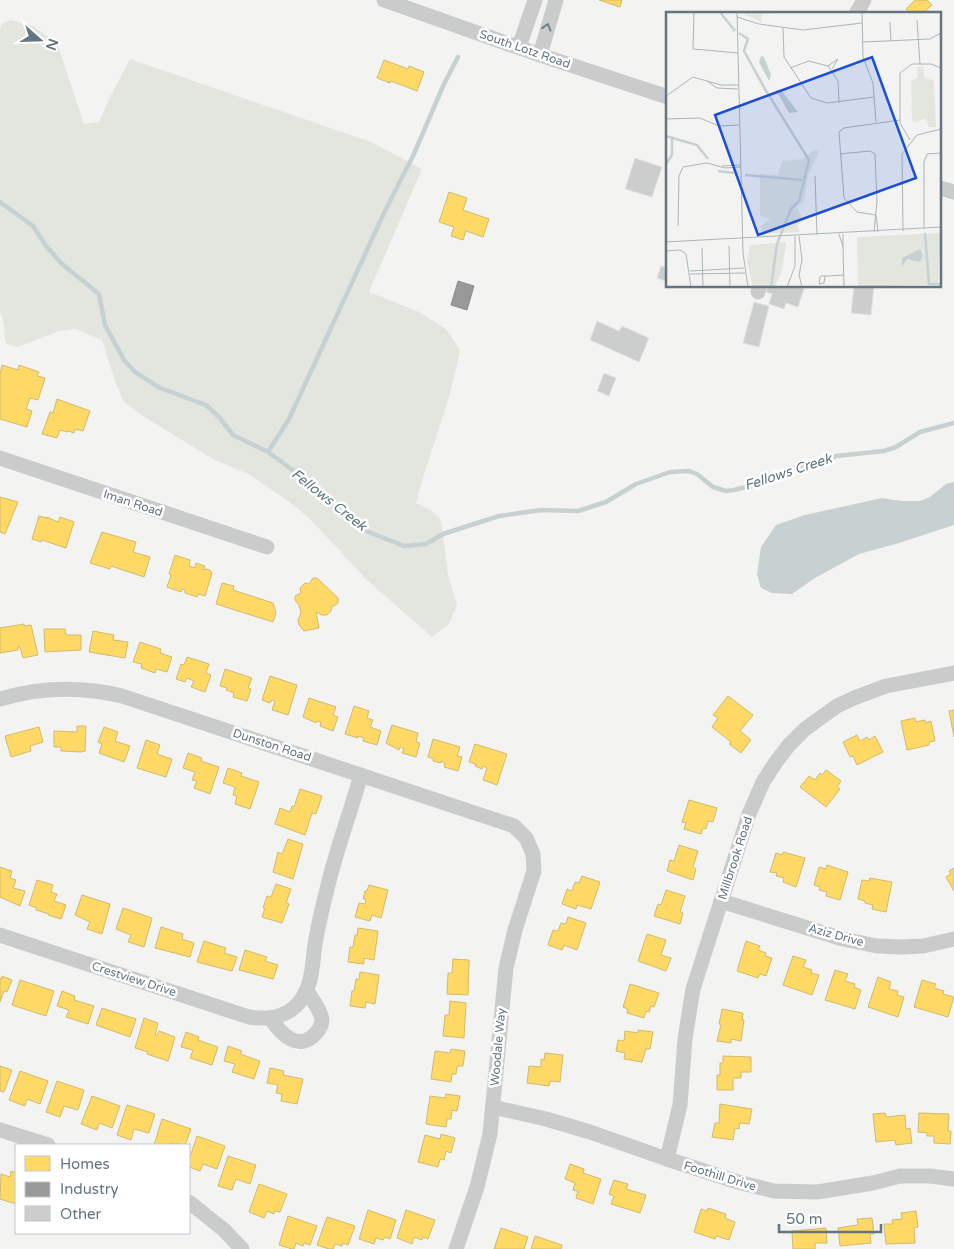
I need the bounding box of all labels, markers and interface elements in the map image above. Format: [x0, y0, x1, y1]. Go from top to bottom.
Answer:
inset map [666, 12, 942, 288]
north arrow [15, 15, 65, 65]
one-way arrow [542, 24, 552, 32]
street label: South Lotz Road [478, 27, 572, 71]
text: N [42, 36, 62, 52]
water label: Fellows Creek [742, 449, 835, 494]
water label: Fellows Creek [288, 465, 371, 536]
street label: Iman Road [102, 487, 164, 519]
street label: Dunston Road [231, 726, 313, 764]
street label: Millbrook Road [715, 815, 755, 901]
street label: Aziz Drive [807, 921, 865, 949]
street label: Crestview Drive [90, 959, 178, 999]
street label: Woodale Way [488, 1007, 508, 1087]
legend [15, 1144, 190, 1234]
text: Homes [60, 1155, 110, 1173]
street label: Foothill Drive [682, 1158, 758, 1194]
text: Industry [60, 1180, 119, 1198]
scale bar [779, 1202, 882, 1234]
text: Other [60, 1205, 102, 1223]
text: 50 m [786, 1210, 823, 1228]

